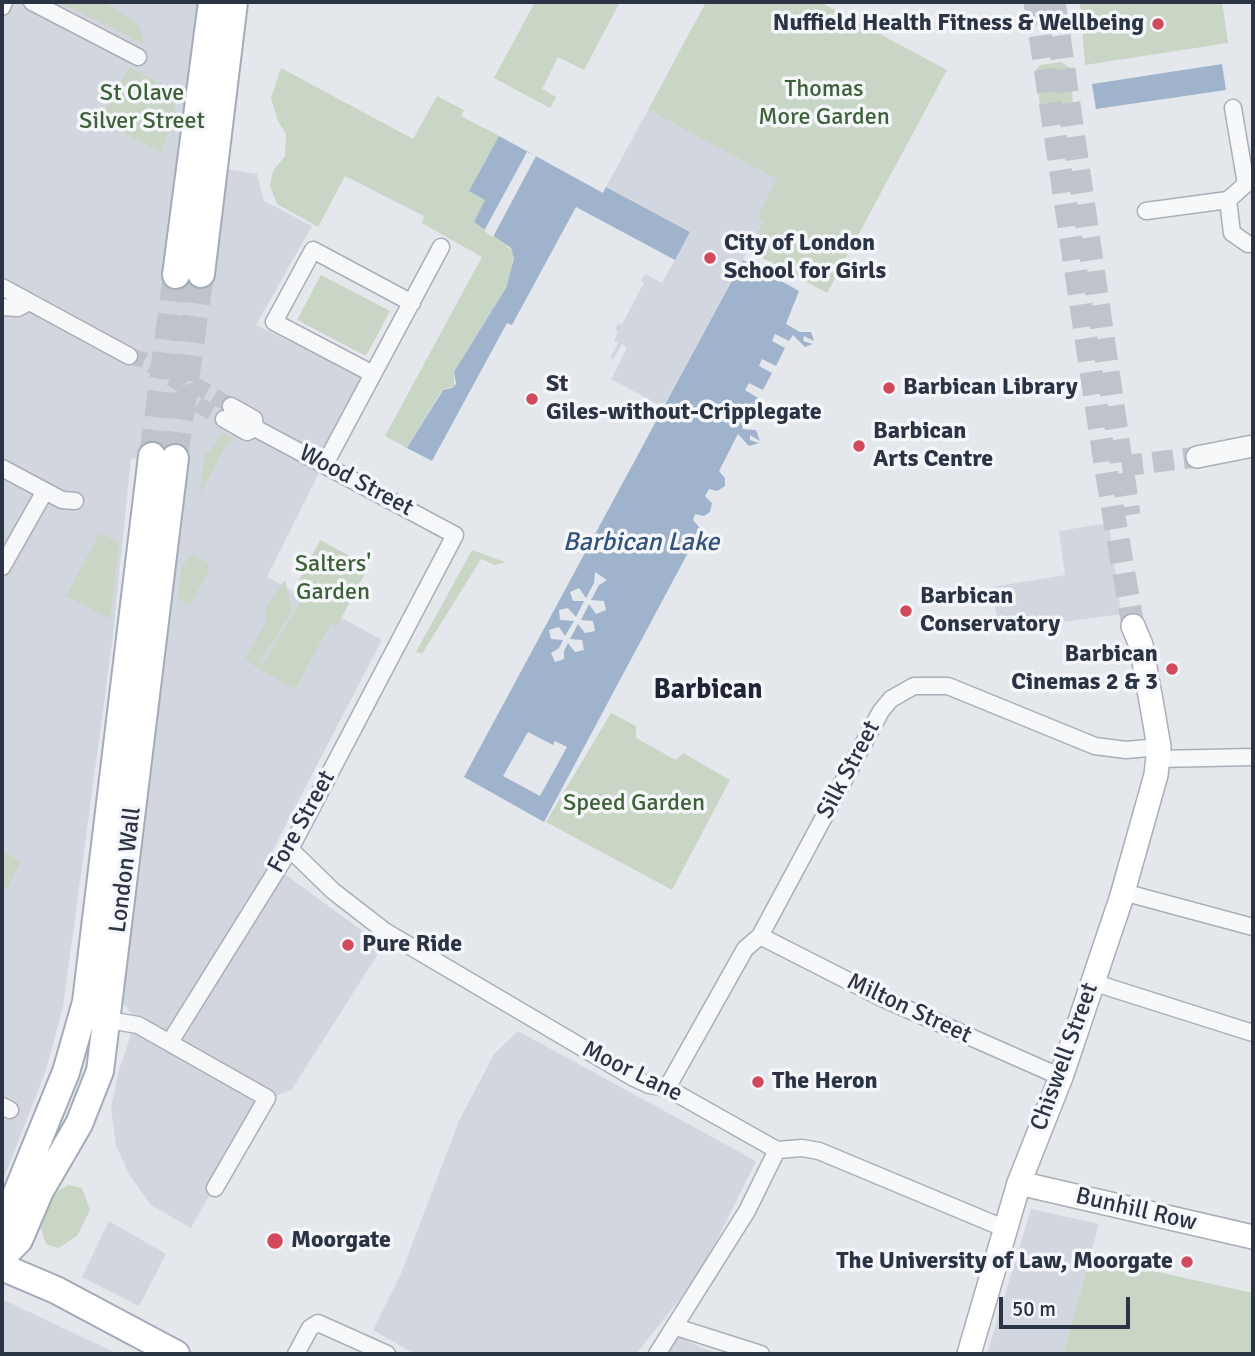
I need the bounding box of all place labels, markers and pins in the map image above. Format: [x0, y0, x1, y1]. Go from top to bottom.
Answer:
place label: Nuffield Health Fitness & Wellbeing [773, 10, 1144, 38]
marker: Nuffield Health Fitness & Wellbeing [1150, 16, 1166, 32]
place label: City of London School for Girls [724, 230, 886, 286]
marker: City of London School for Girls [702, 250, 718, 266]
place label: St Giles-without-Cripplegate [546, 371, 822, 427]
place label: Barbican Library [903, 374, 1078, 402]
marker: Barbican Library [881, 380, 897, 396]
marker: St Giles-without-Cripplegate [524, 391, 540, 407]
place label: Barbican Arts Centre [873, 418, 993, 474]
marker: Barbican Arts Centre [851, 438, 867, 454]
place label: Barbican Conservatory [920, 583, 1060, 639]
marker: Barbican Conservatory [898, 603, 914, 619]
place label: Barbican Cinemas 2 & 3 [1011, 641, 1158, 697]
marker: Barbican Cinemas 2 & 3 [1164, 661, 1180, 677]
place label: Pure Ride [362, 931, 462, 959]
marker: Pure Ride [340, 937, 356, 953]
place label: The Heron [772, 1068, 878, 1096]
marker: The Heron [750, 1074, 766, 1090]
place label: Moorgate [291, 1227, 391, 1255]
marker: Moorgate [265, 1231, 285, 1251]
place label: The University of Law, Moorgate [836, 1248, 1173, 1276]
marker: The University of Law, Moorgate [1179, 1254, 1195, 1270]

